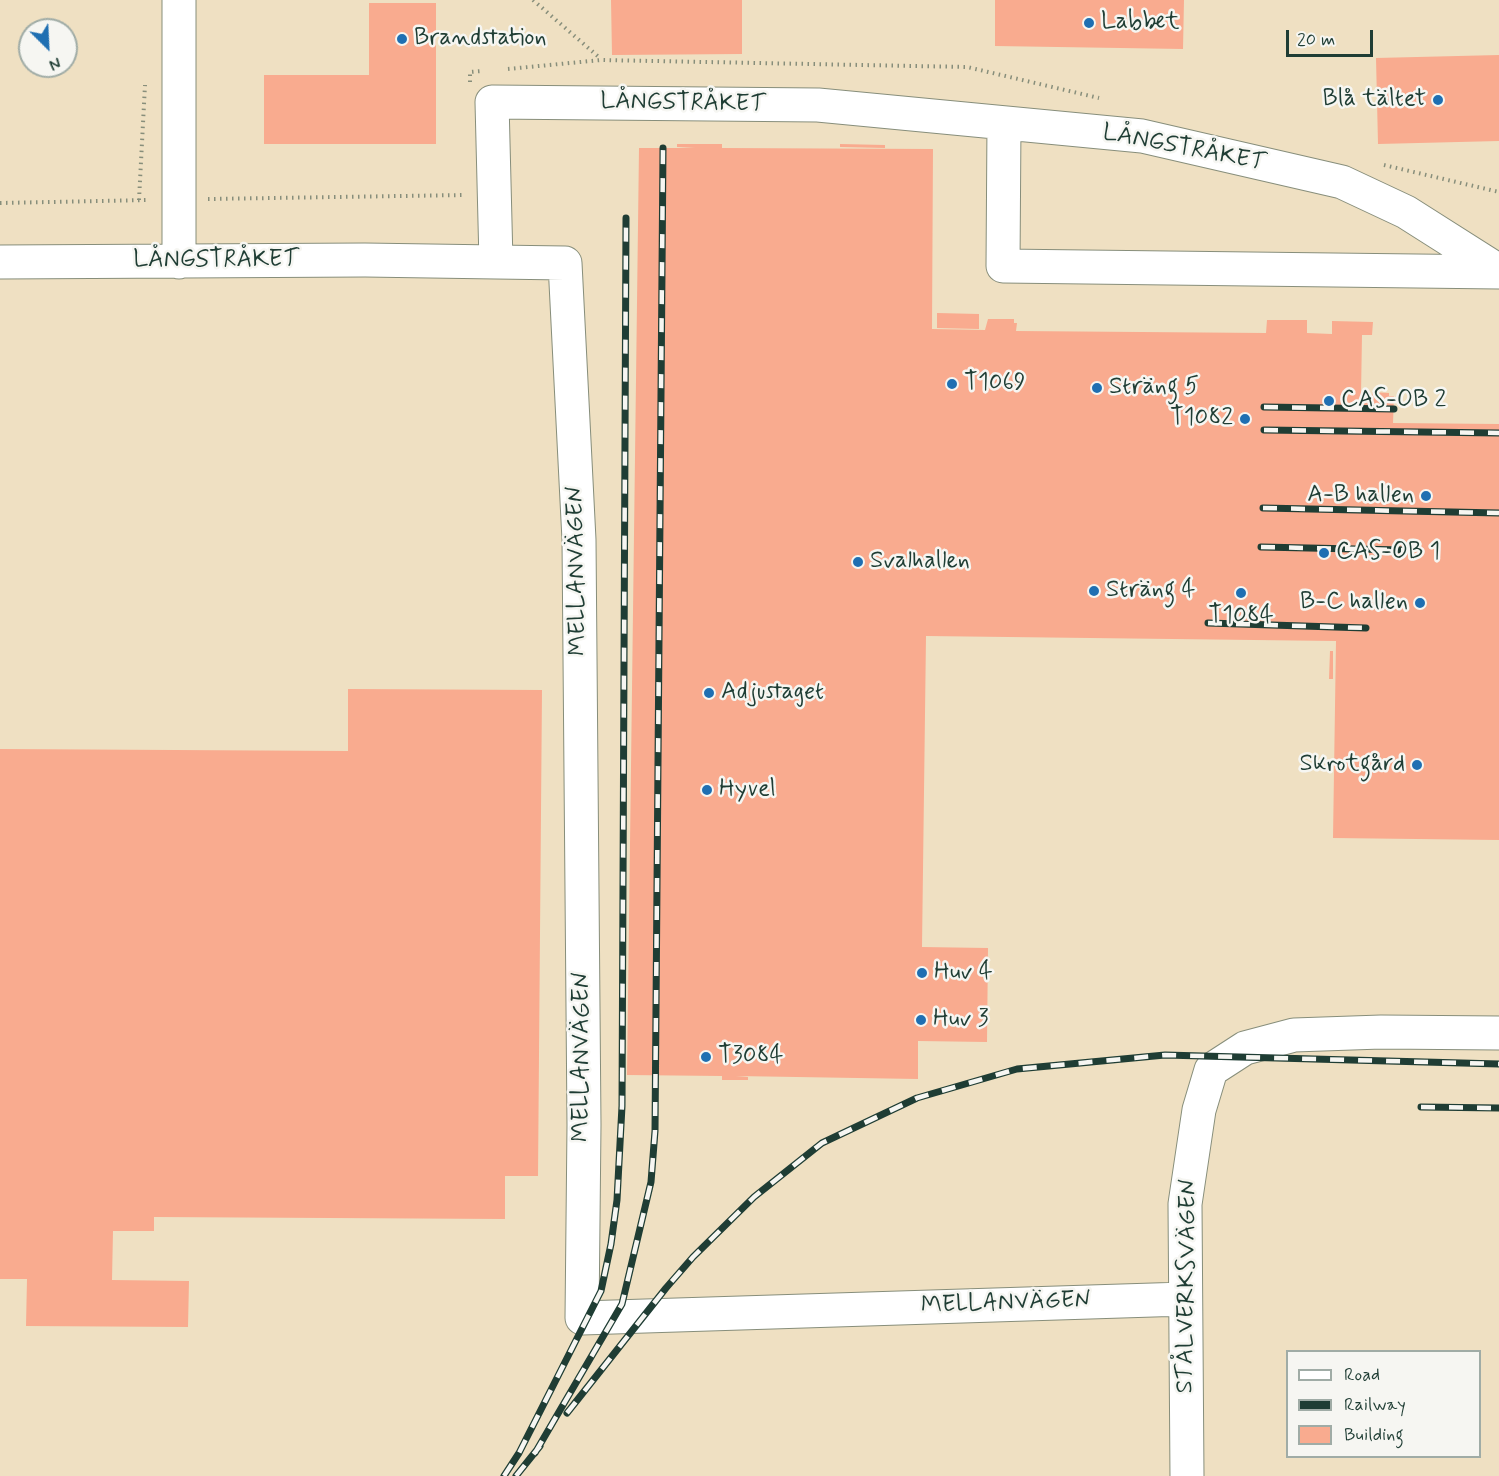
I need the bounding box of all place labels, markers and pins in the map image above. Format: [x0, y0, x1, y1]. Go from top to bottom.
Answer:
place label: Labbet [1101, 9, 1180, 37]
marker: Labbet [1082, 16, 1096, 30]
place label: Brandstation [414, 25, 547, 53]
marker: Brandstation [395, 32, 409, 46]
place label: Blå tältet [1323, 86, 1426, 114]
marker: Blå tältet [1431, 93, 1445, 107]
place label: T1069 [964, 370, 1025, 398]
place label: Sträng 5 [1109, 374, 1199, 402]
marker: T1069 [945, 377, 959, 391]
marker: Sträng 5 [1090, 381, 1104, 395]
place label: CAS-OB 2 [1341, 387, 1446, 415]
marker: CAS-OB 2 [1322, 394, 1336, 408]
place label: T1082 [1170, 405, 1233, 433]
marker: T1082 [1238, 412, 1252, 426]
place label: A-B hallen [1307, 482, 1414, 510]
marker: A-B hallen [1419, 489, 1433, 503]
place label: CAS-OB 1 [1336, 539, 1440, 567]
marker: CAS-OB 1 [1317, 546, 1331, 560]
place label: Svalhallen [870, 548, 970, 576]
marker: Svalhallen [851, 555, 865, 569]
place label: Sträng 4 [1106, 577, 1196, 605]
marker: Sträng 4 [1087, 584, 1101, 598]
marker: T1084 [1234, 586, 1248, 600]
place label: B-C hallen [1300, 589, 1408, 617]
marker: B-C hallen [1413, 596, 1427, 610]
place label: T1084 [1208, 603, 1274, 631]
place label: Adjustaget [721, 679, 824, 707]
marker: Adjustaget [702, 686, 716, 700]
place label: Skrotgård [1300, 751, 1405, 779]
marker: Skrotgård [1410, 758, 1424, 772]
place label: Hyvel [719, 776, 776, 804]
marker: Hyvel [700, 783, 714, 797]
place label: Huv 4 [934, 959, 993, 987]
marker: Huv 4 [915, 966, 929, 980]
place label: Huv 3 [933, 1006, 989, 1034]
marker: Huv 3 [914, 1013, 928, 1027]
place label: T3084 [718, 1043, 783, 1071]
marker: T3084 [699, 1050, 713, 1064]

